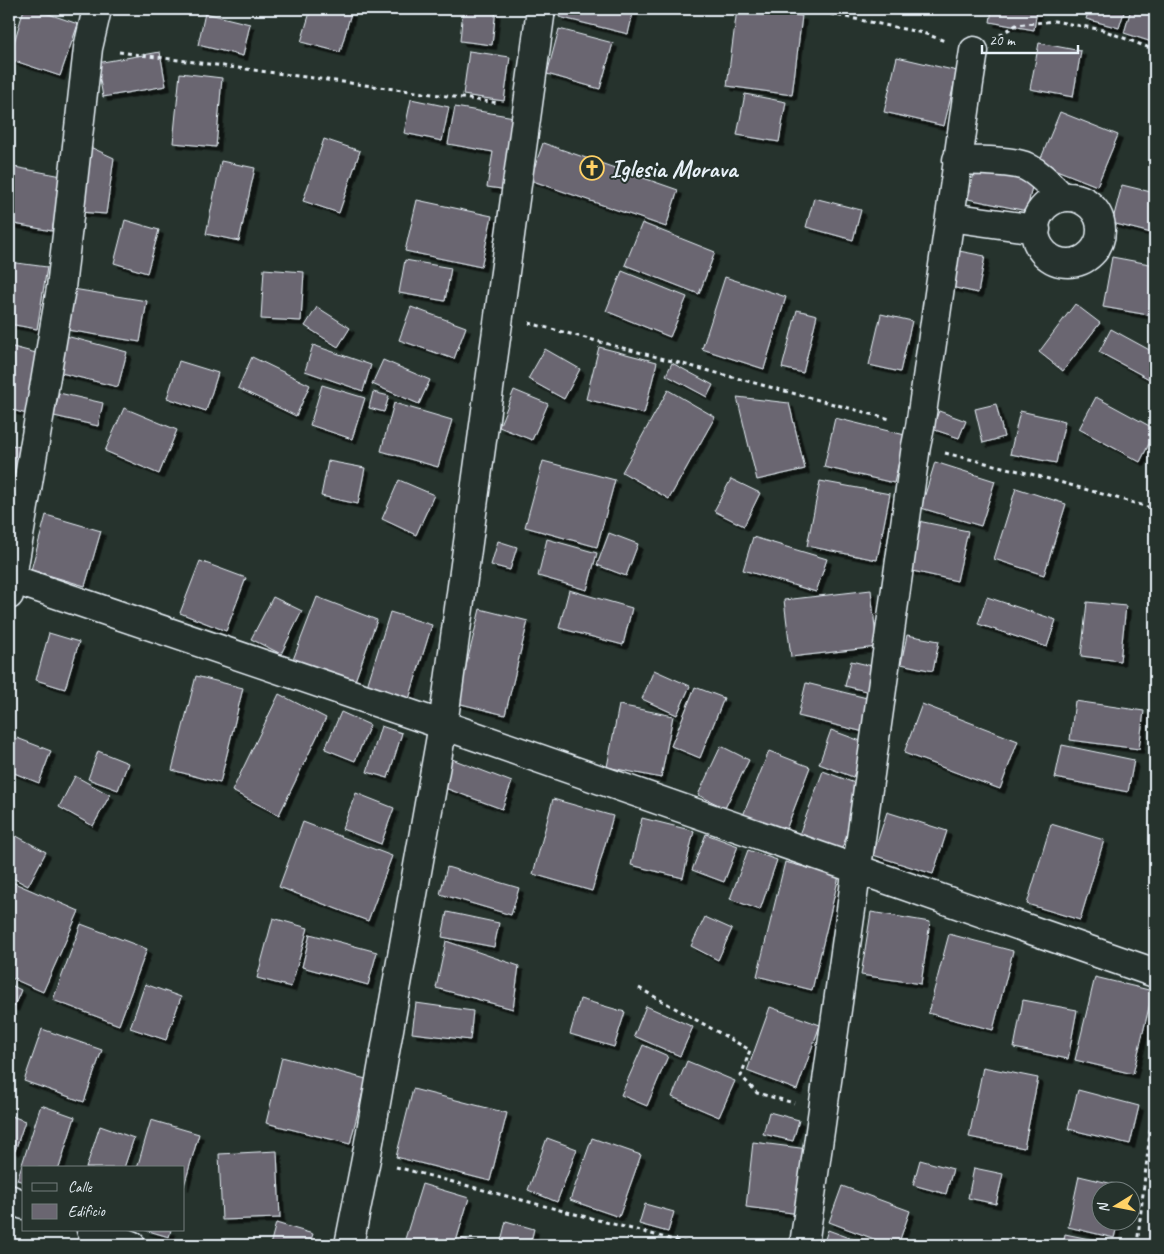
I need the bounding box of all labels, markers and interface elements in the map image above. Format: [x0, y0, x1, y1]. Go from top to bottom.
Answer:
scale bar [982, 22, 1078, 54]
text: 20 m [989, 31, 1016, 50]
place label: Iglesia Morava [610, 153, 740, 185]
church icon: Iglesia Morava [579, 155, 605, 181]
legend [22, 1166, 185, 1232]
text: Calle [68, 1178, 93, 1197]
north arrow [1092, 1182, 1142, 1232]
text: N [1094, 1200, 1113, 1214]
text: Edificio [68, 1202, 106, 1221]

